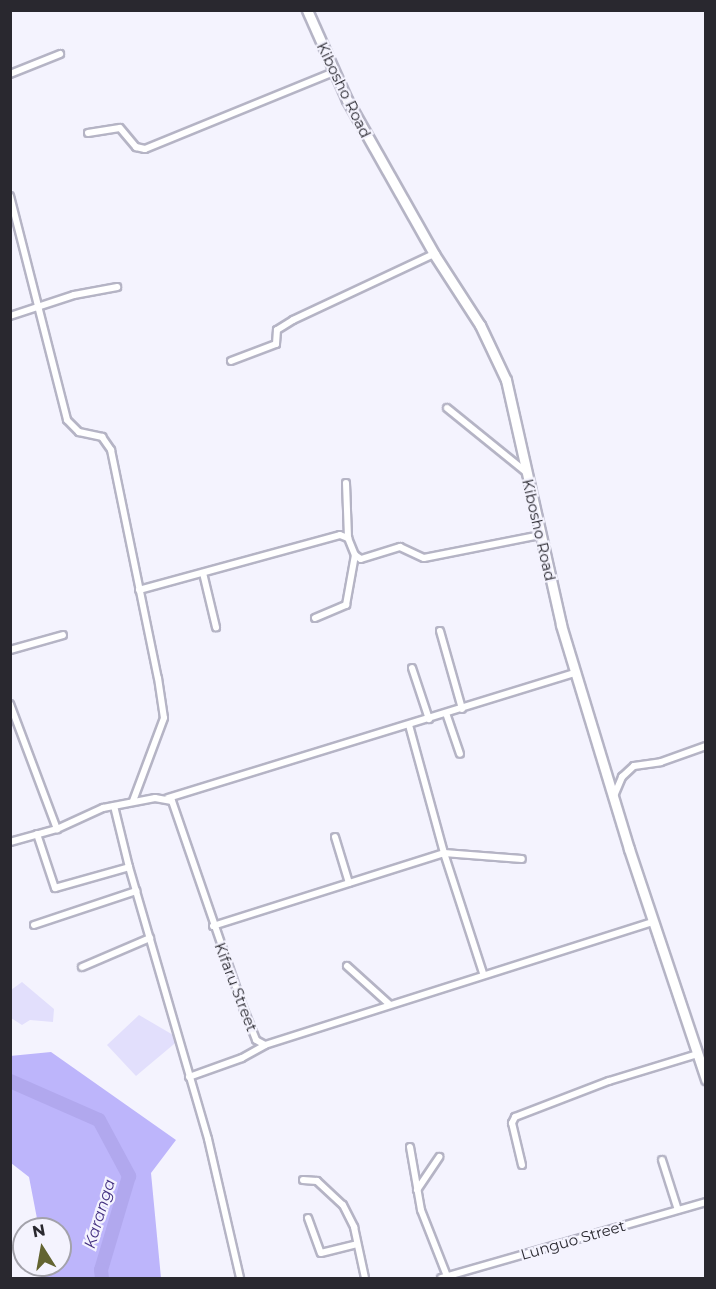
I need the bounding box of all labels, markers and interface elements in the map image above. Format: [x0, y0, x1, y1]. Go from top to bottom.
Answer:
street label: Kibosho Road [313, 39, 375, 141]
street label: Kibosho Road [519, 477, 559, 583]
street label: Kifaru Street [211, 940, 261, 1034]
water label: Karanga [80, 1177, 120, 1251]
street label: Lunguo Street [519, 1216, 627, 1264]
north arrow [12, 1217, 72, 1277]
text: N [31, 1220, 47, 1241]

